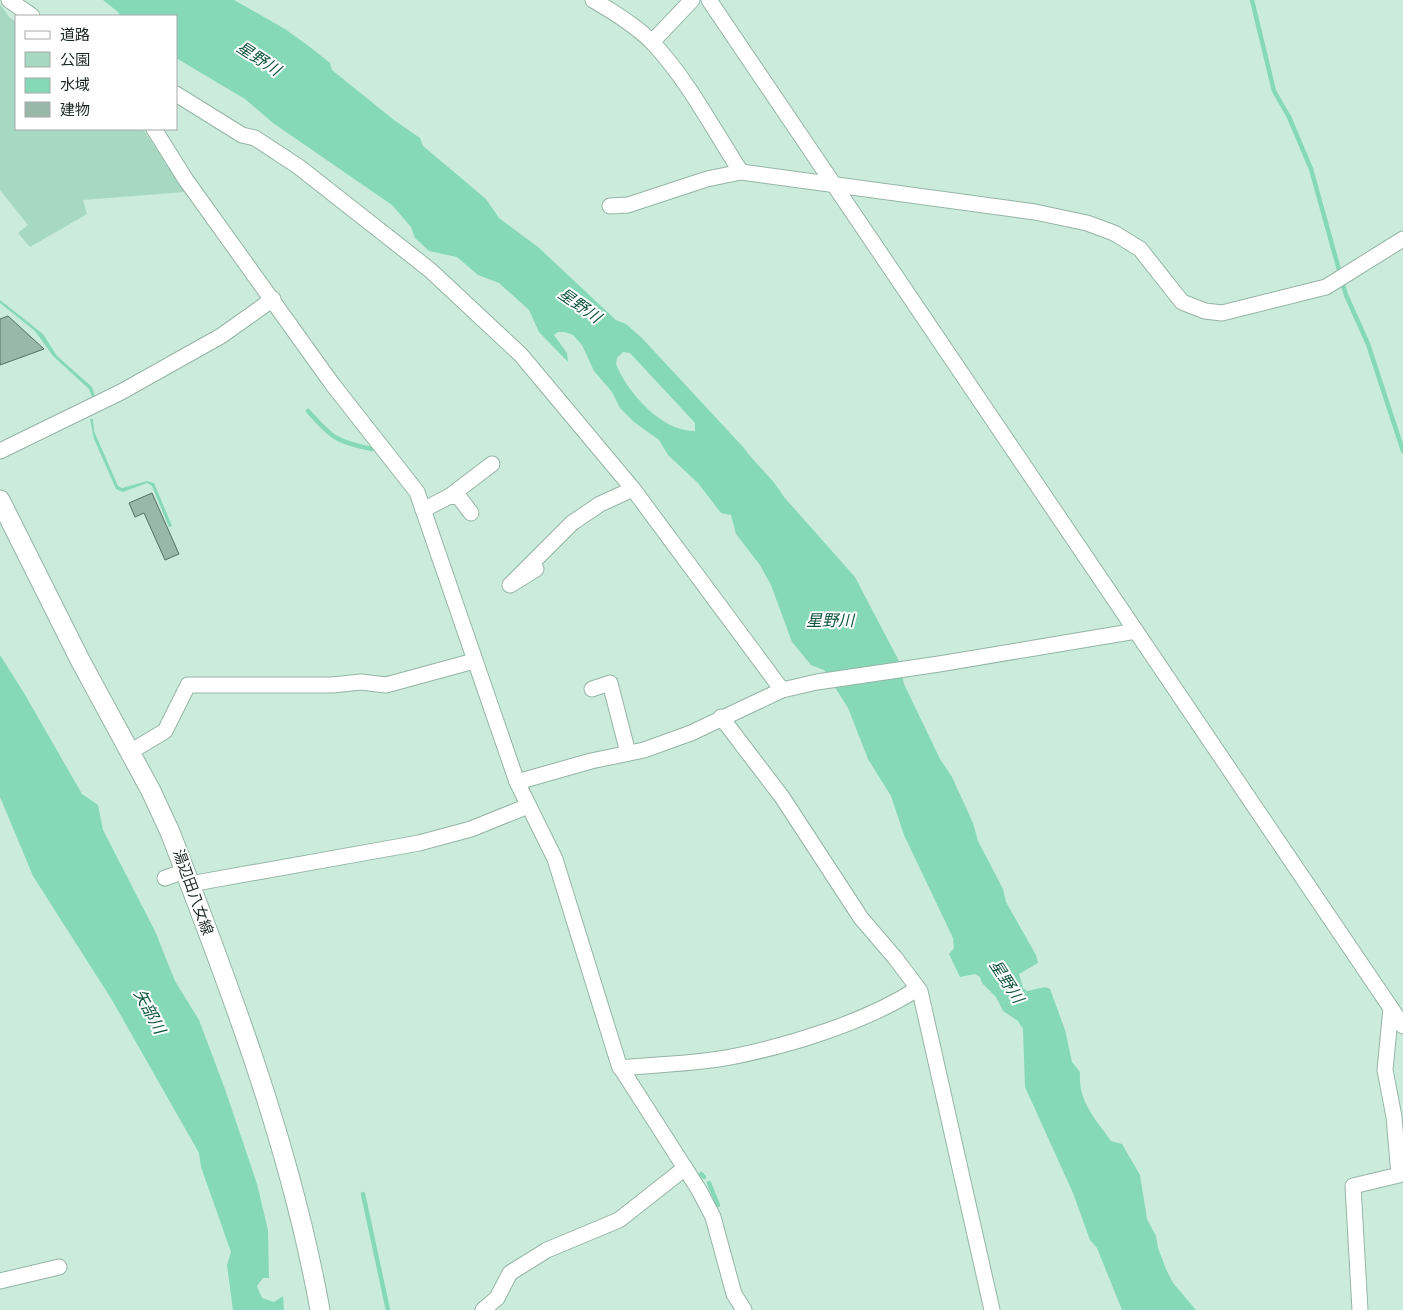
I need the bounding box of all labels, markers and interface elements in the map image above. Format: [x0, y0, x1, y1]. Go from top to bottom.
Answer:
legend [15, 15, 178, 130]
text: 道路 [60, 26, 90, 43]
water label: 星野川 [234, 37, 286, 80]
text: 公園 [60, 51, 90, 68]
text: 水域 [60, 76, 90, 93]
text: 建物 [60, 101, 90, 118]
water label: 星野川 [555, 284, 606, 327]
water label: 星野川 [806, 611, 856, 629]
street label: 湯辺田八女線 [170, 847, 217, 937]
water label: 星野川 [986, 956, 1029, 1008]
water label: 矢部川 [131, 986, 170, 1038]

